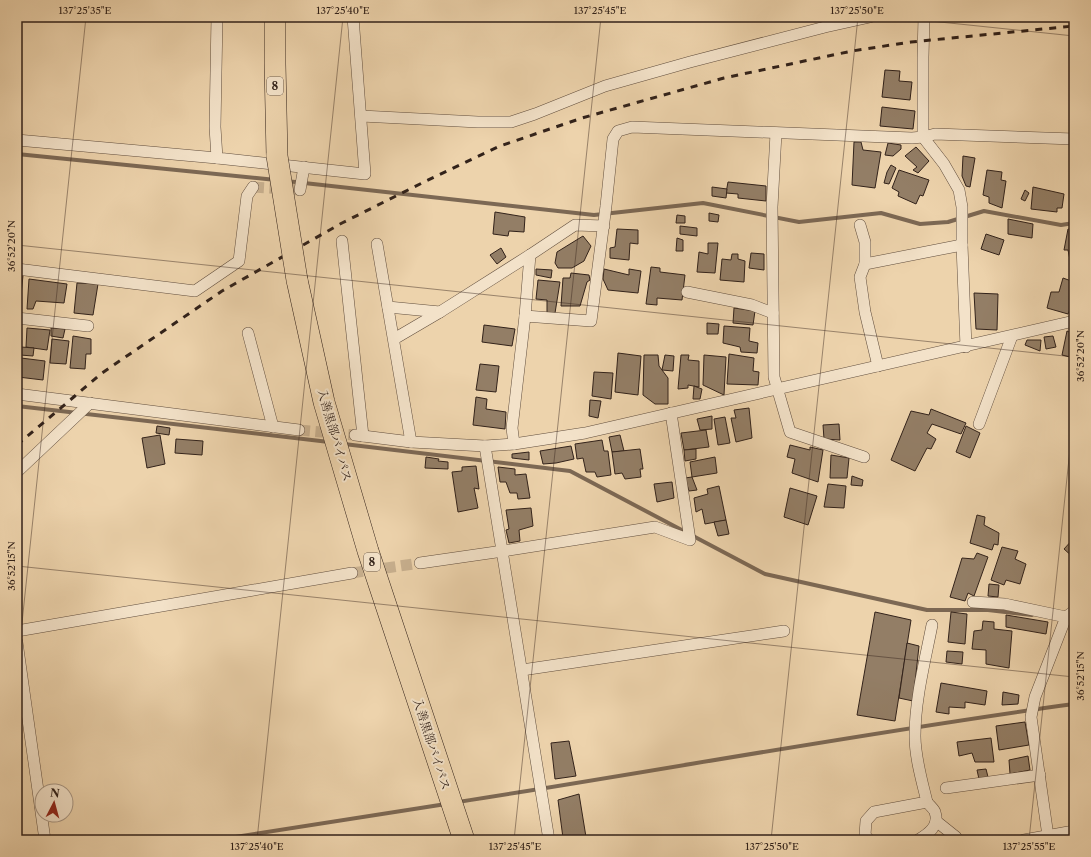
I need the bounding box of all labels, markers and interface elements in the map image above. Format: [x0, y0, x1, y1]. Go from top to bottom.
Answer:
text: 137°25'35"E [59, 4, 112, 17]
text: 137°25'40"E [316, 4, 370, 17]
text: 137°25'45"E [574, 4, 626, 17]
text: 137°25'50"E [830, 4, 884, 17]
road number: 8 [267, 77, 283, 95]
text: 36°52'20"N [5, 220, 18, 272]
text: 36°52'20"N [1074, 330, 1087, 382]
street label: 入善黒部バイパス [315, 387, 355, 483]
text: 36°52'15"N [5, 541, 18, 591]
road number: 8 [364, 553, 380, 571]
text: 36°52'15"N [1074, 651, 1087, 701]
street label: 入善黒部バイパス [410, 696, 454, 792]
north arrow [34, 783, 74, 823]
text: N [50, 786, 61, 801]
text: 137°25'40"E [230, 840, 284, 853]
text: 137°25'45"E [489, 840, 541, 853]
text: 137°25'50"E [745, 840, 799, 853]
text: 137°25'55"E [1003, 840, 1055, 853]

